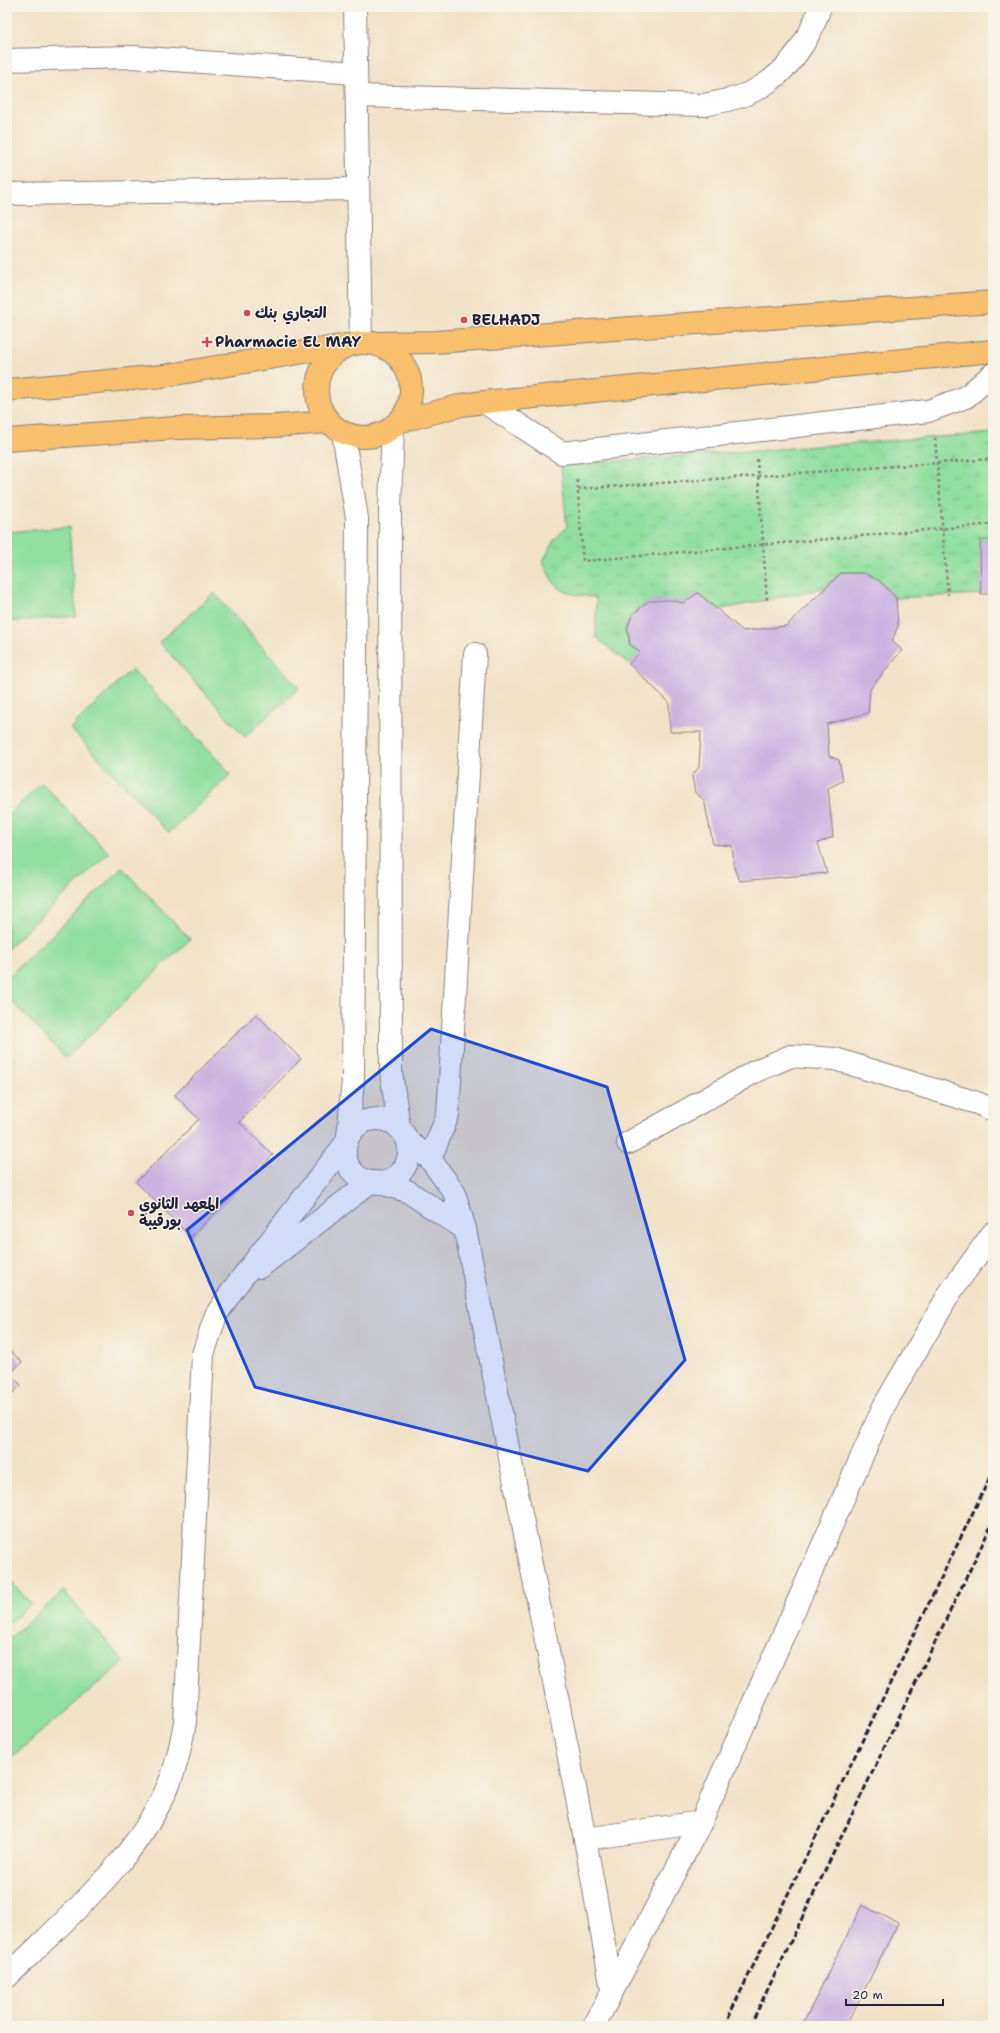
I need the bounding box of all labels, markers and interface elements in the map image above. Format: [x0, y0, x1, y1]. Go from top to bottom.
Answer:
place label: التجاري بنك [255, 303, 327, 325]
marker: التجاري بنك [242, 308, 252, 318]
place label: BELHADJ [472, 310, 541, 330]
marker: BELHADJ [459, 315, 469, 325]
place label: Pharmacie EL MAY [215, 332, 362, 352]
marker: Pharmacie EL MAY [202, 337, 212, 347]
place label: المعهد الثانوي بورقيبة [139, 1194, 219, 1231]
marker: المعهد الثانوي بورقيبة [126, 1208, 136, 1218]
scale bar [846, 1981, 943, 2007]
text: 20 m [852, 1987, 883, 2003]

